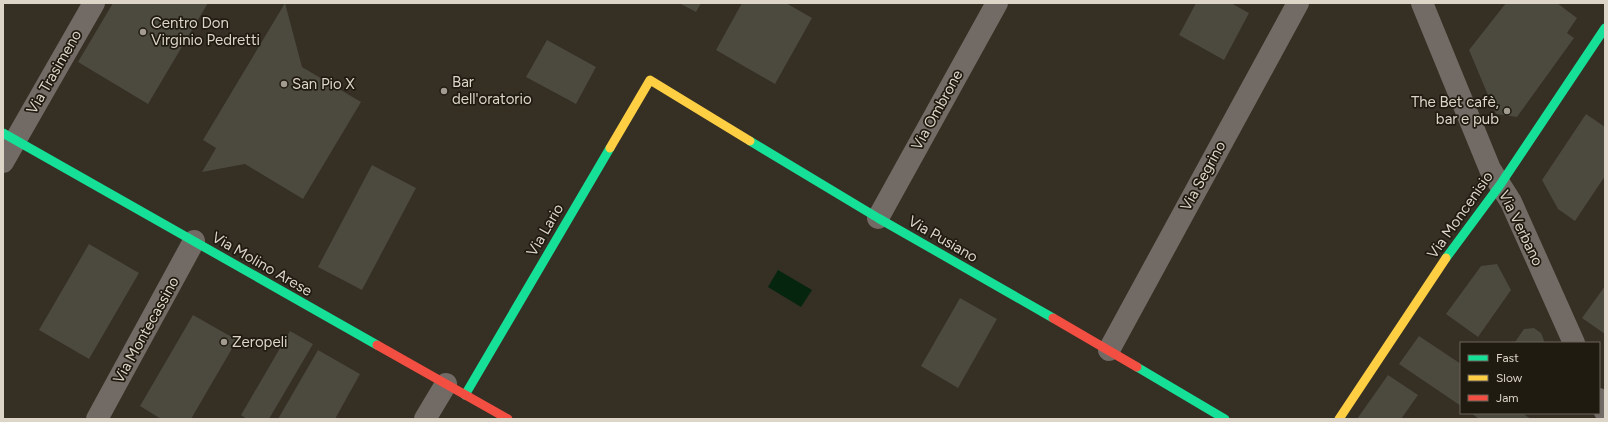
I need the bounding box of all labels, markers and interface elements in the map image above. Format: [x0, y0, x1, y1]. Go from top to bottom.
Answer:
place label: Centro Don Virginio Pedretti [151, 14, 260, 49]
street label: Via Trasimeno [23, 27, 85, 117]
marker: Centro Don Virginio Pedretti [138, 27, 148, 37]
street label: Via Ombrone [908, 67, 966, 153]
place label: Bar dell'oratorio [452, 73, 532, 108]
place label: San Pio X [292, 75, 356, 93]
marker: San Pio X [279, 79, 289, 89]
marker: Bar dell'oratorio [439, 86, 449, 96]
place label: The Bet cafè, bar e pub [1411, 93, 1499, 128]
marker: The Bet cafè, bar e pub [1502, 106, 1512, 116]
street label: Via Segrino [1176, 138, 1230, 214]
street label: Via Moncenisio [1423, 168, 1497, 262]
street label: Via Verbano [1495, 187, 1547, 269]
street label: Via Lario [523, 200, 567, 260]
street label: Via Pusiano [905, 212, 981, 266]
street label: Via Molino Arese [209, 228, 315, 300]
street label: Via Montecassino [109, 273, 183, 386]
place label: Zeropeli [232, 333, 287, 351]
marker: Zeropeli [219, 337, 229, 347]
legend [1460, 342, 1600, 414]
text: Fast [1496, 351, 1519, 365]
text: Slow [1496, 371, 1523, 385]
text: Jam [1496, 391, 1519, 405]

